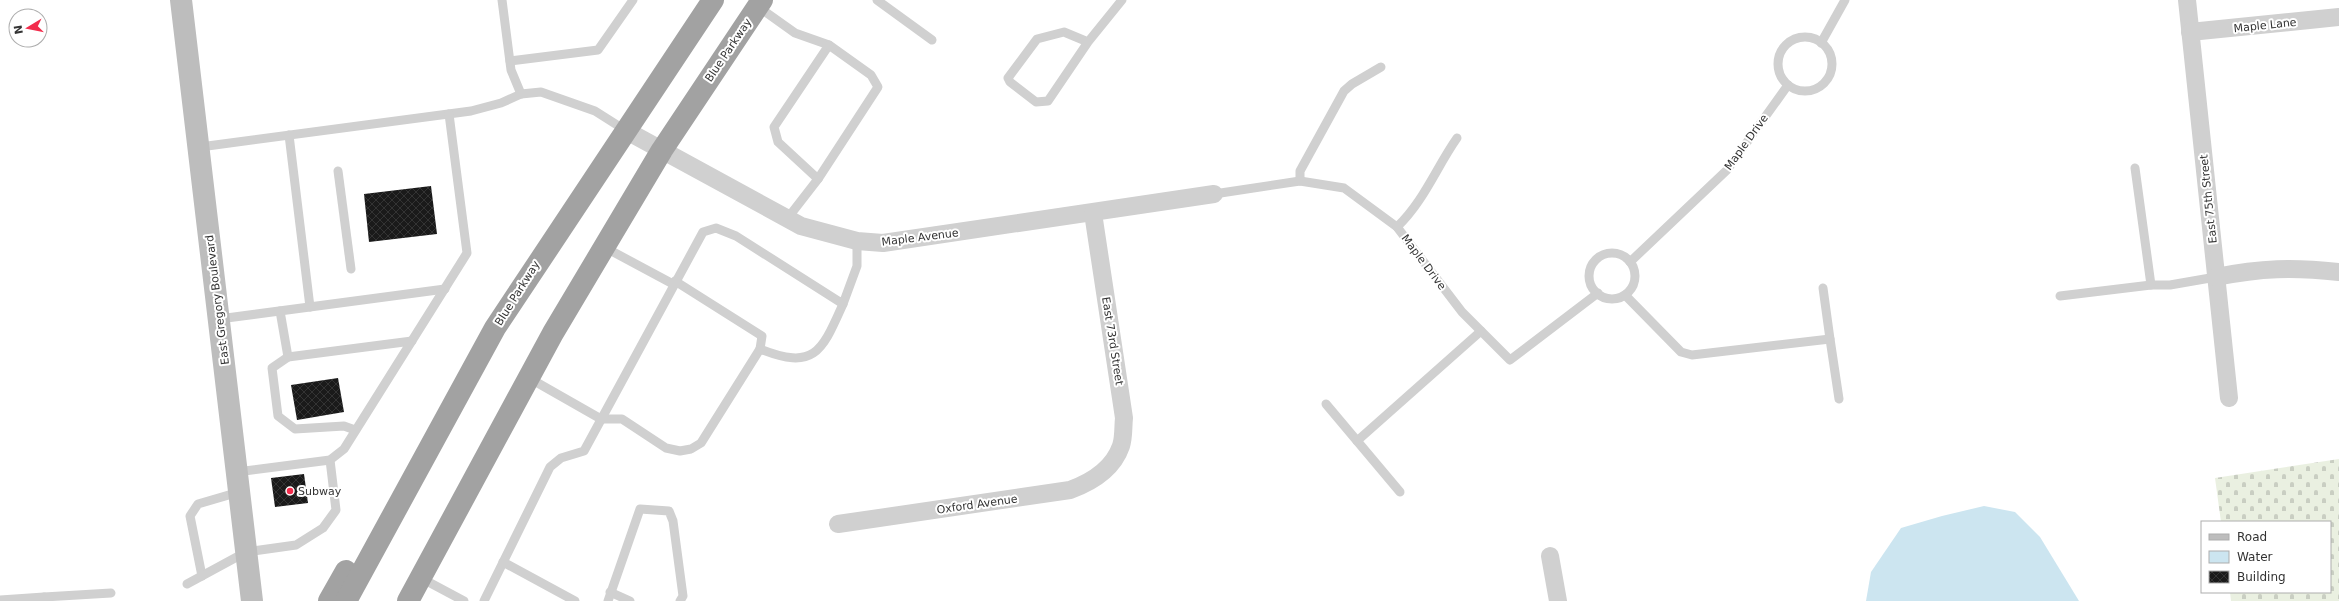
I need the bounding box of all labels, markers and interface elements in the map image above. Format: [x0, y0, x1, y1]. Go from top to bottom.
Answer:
north arrow [8, 8, 48, 48]
street label: Blue Parkway [702, 16, 755, 85]
street label: Maple Lane [2233, 16, 2297, 35]
text: N [11, 24, 26, 35]
street label: Maple Drive [1722, 112, 1771, 173]
street label: East 75th Street [2197, 153, 2220, 244]
street label: Maple Avenue [881, 226, 959, 249]
street label: Maple Drive [1399, 232, 1449, 293]
street label: East Gregory Boulevard [203, 234, 232, 366]
street label: Blue Parkway [492, 258, 543, 328]
street label: East 73rd Street [1099, 296, 1126, 387]
place label: Subway [298, 485, 342, 498]
marker: Subway [285, 486, 295, 496]
street label: Oxford Avenue [936, 492, 1019, 517]
legend [2201, 521, 2331, 593]
text: Road [2237, 530, 2267, 544]
text: Water [2237, 550, 2273, 564]
text: Building [2237, 570, 2286, 584]

